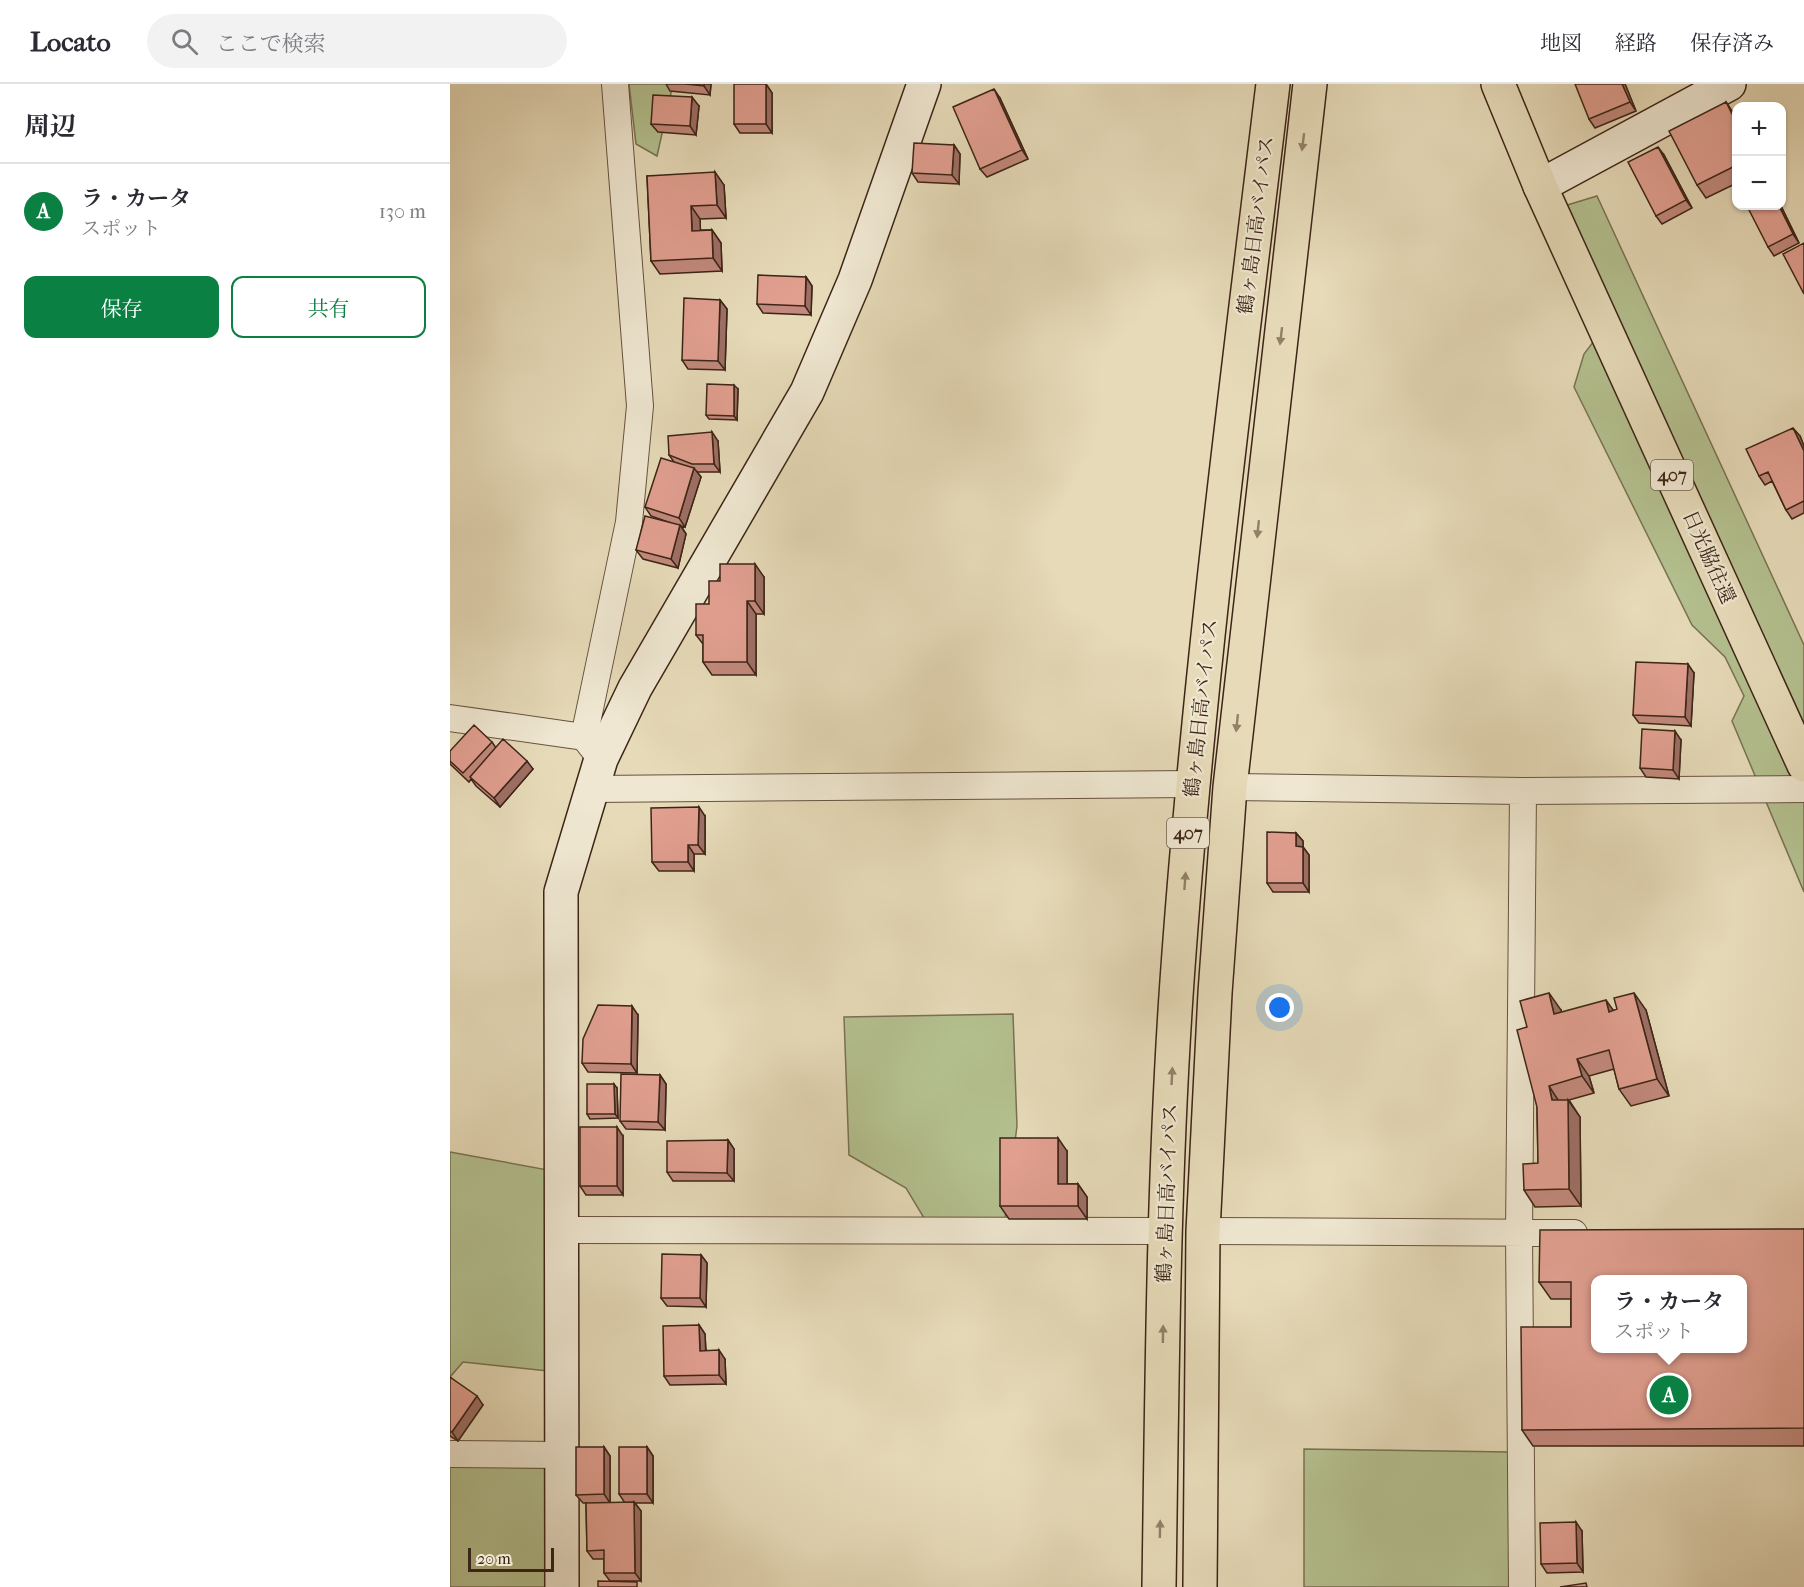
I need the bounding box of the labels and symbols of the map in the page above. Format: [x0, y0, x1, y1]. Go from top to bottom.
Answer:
one-way arrow [1298, 133, 1308, 152]
street label: 鶴ヶ島日高バイパス [1234, 134, 1278, 316]
one-way arrow [1276, 326, 1285, 345]
road number: 407 [1651, 460, 1693, 490]
street label: 日光脇往還 [1678, 507, 1740, 607]
one-way arrow [1253, 520, 1263, 539]
street label: 鶴ヶ島日高バイパス [1180, 617, 1222, 799]
one-way arrow [1232, 714, 1242, 733]
road number: 407 [1167, 818, 1209, 848]
one-way arrow [1180, 872, 1190, 891]
your location [1265, 993, 1294, 1022]
one-way arrow [1168, 1066, 1177, 1085]
street label: 鶴ヶ島日高バイパス [1152, 1103, 1182, 1283]
one-way arrow [1158, 1324, 1167, 1343]
pin: A [1650, 1372, 1688, 1418]
one-way arrow [1155, 1519, 1165, 1538]
scale bar [468, 1545, 554, 1572]

